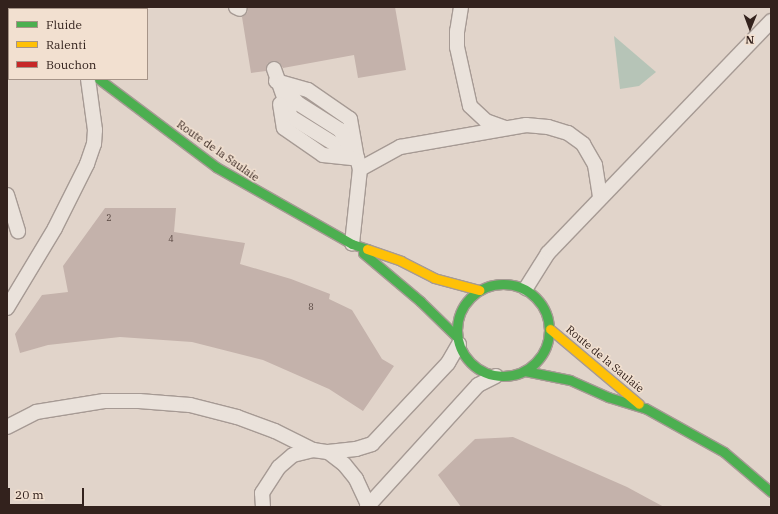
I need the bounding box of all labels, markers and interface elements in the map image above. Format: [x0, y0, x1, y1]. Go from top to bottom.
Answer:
legend [8, 8, 148, 80]
north arrow [730, 8, 770, 48]
text: Fluide [46, 17, 82, 32]
text: N [745, 33, 754, 47]
text: Ralenti [46, 37, 86, 52]
text: Bouchon [46, 57, 96, 72]
street label: Route de la Saulaie [174, 118, 262, 184]
house number: 2 [106, 213, 112, 223]
house number: 4 [168, 234, 174, 244]
house number: 8 [308, 302, 314, 312]
street label: Route de la Saulaie [563, 323, 647, 395]
scale bar [10, 480, 86, 506]
text: 20 m [15, 487, 44, 502]

